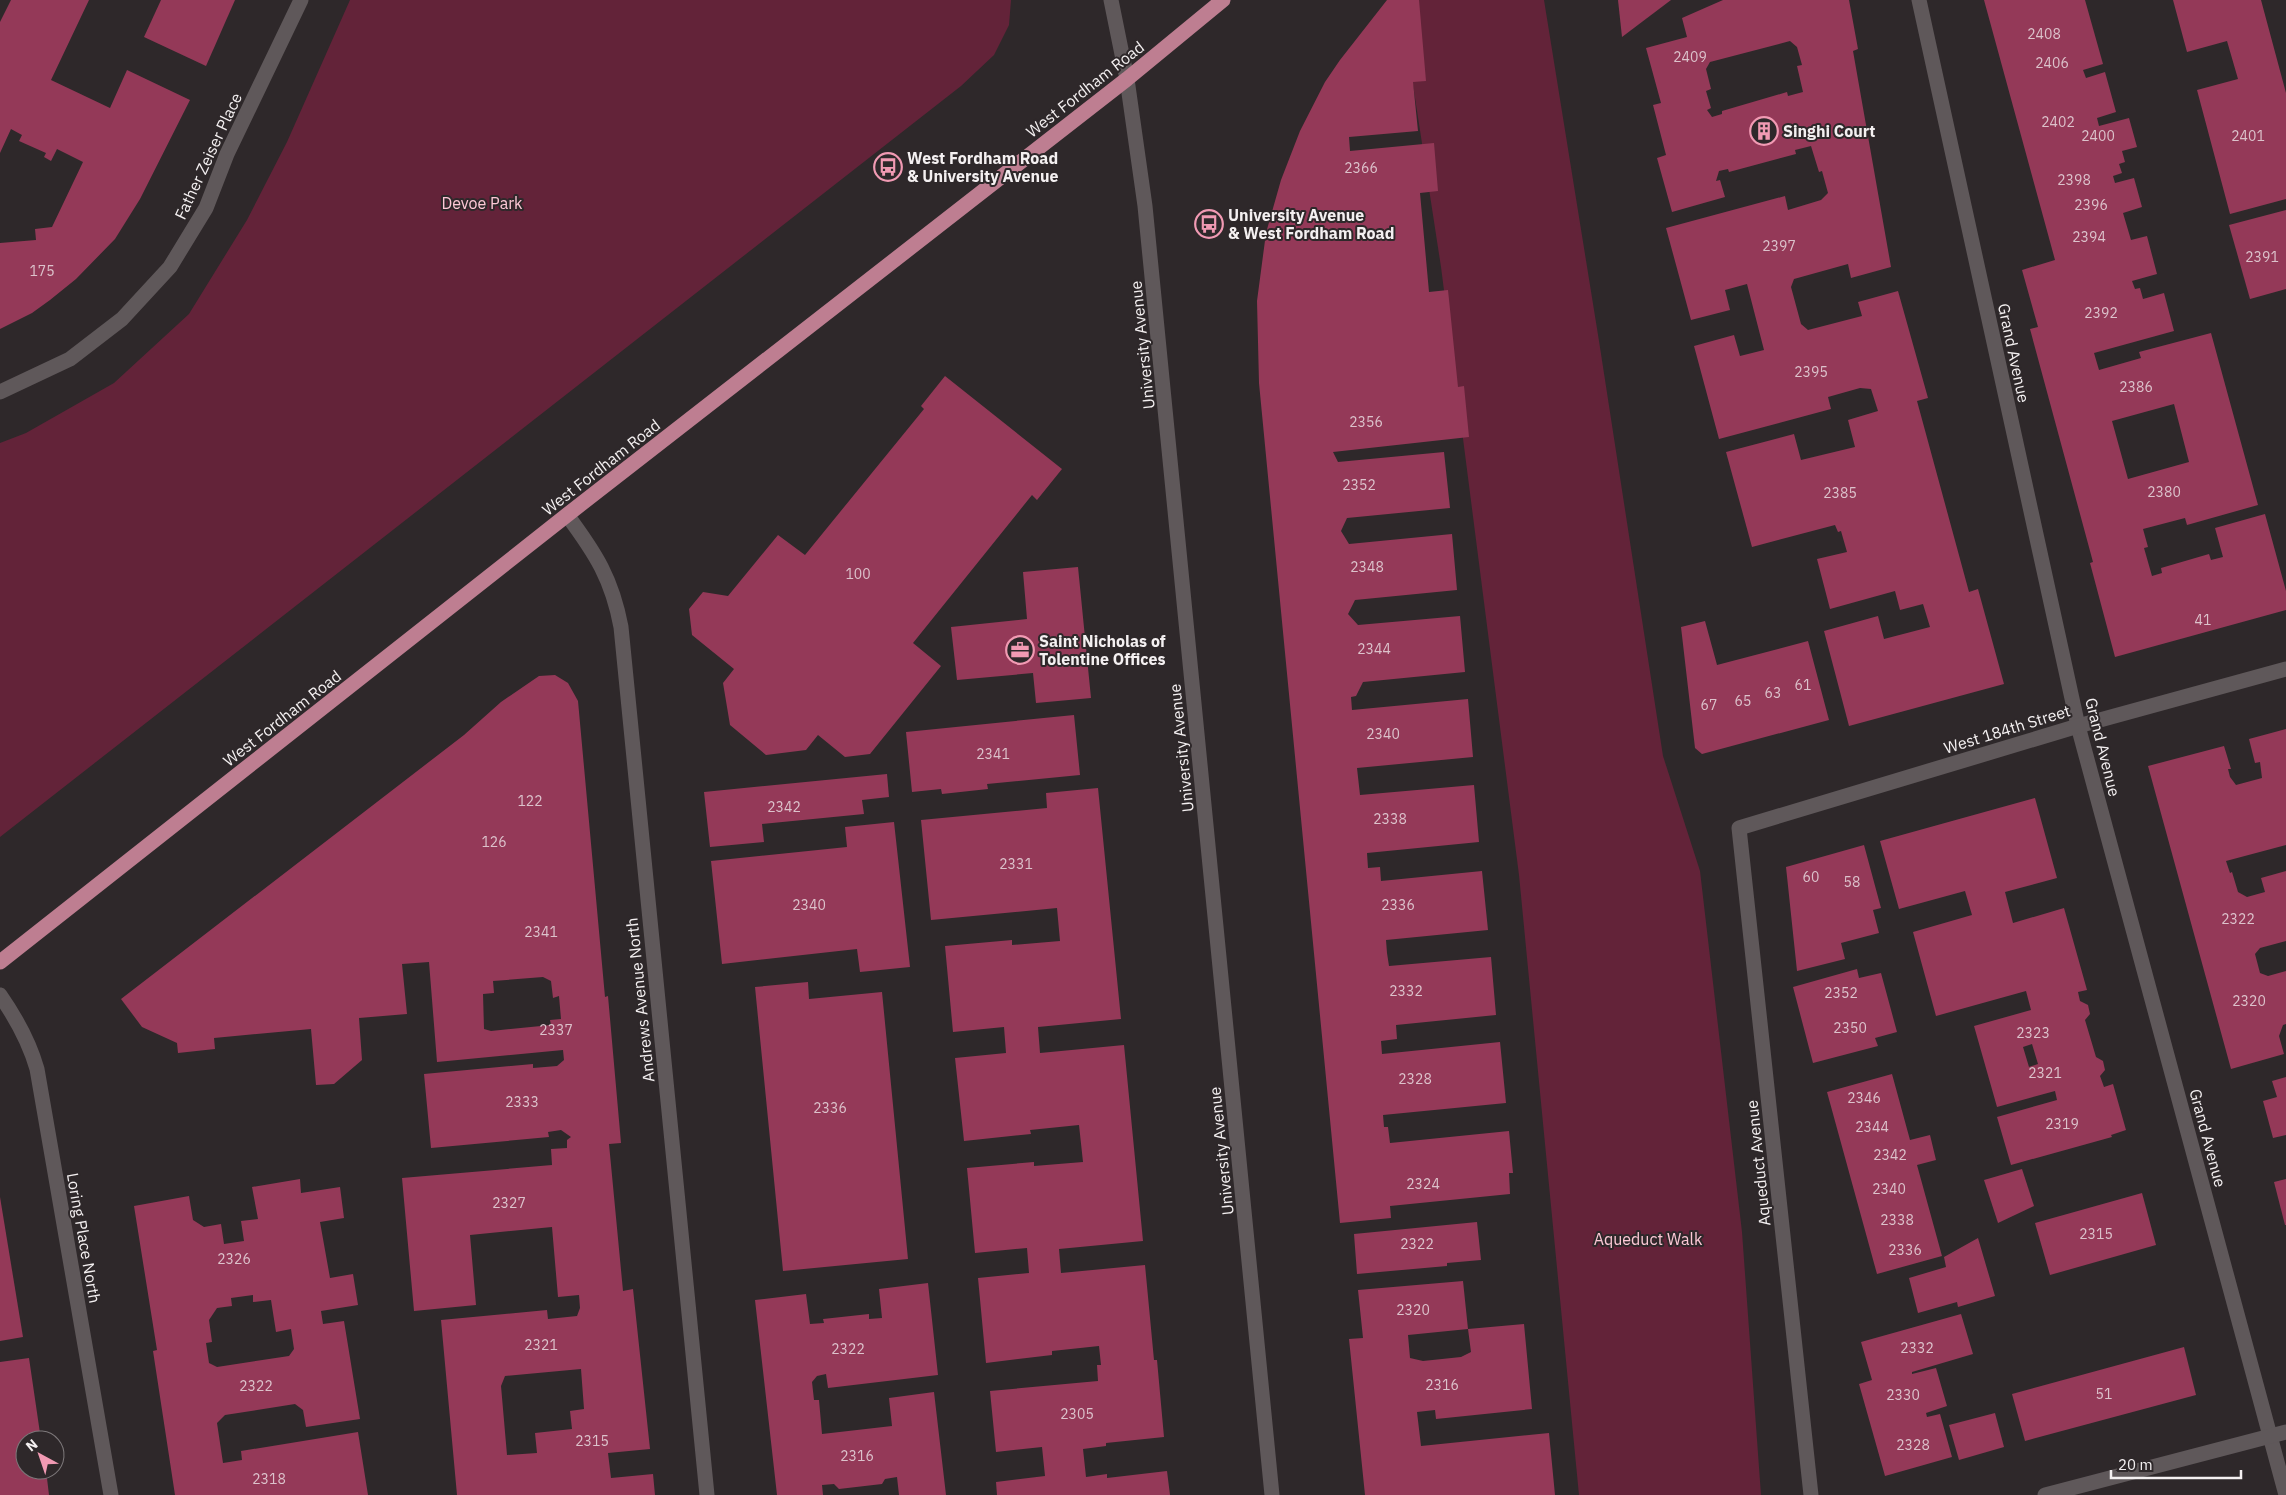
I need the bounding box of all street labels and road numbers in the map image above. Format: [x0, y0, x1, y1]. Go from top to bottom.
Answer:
street label: West Fordham Road [1022, 37, 1148, 141]
street label: Father Zeiser Place [170, 89, 246, 223]
street label: University Avenue [1125, 280, 1159, 410]
street label: Grand Avenue [1994, 302, 2034, 405]
street label: West Fordham Road [538, 415, 664, 519]
street label: West Fordham Road [219, 666, 345, 770]
street label: University Avenue [1164, 683, 1198, 813]
street label: Grand Avenue [2081, 696, 2125, 799]
street label: West 184th Street [1941, 700, 2073, 758]
street label: Andrews Avenue North [621, 917, 659, 1083]
street label: University Avenue [1204, 1086, 1238, 1216]
street label: Grand Avenue [2185, 1087, 2231, 1190]
street label: Aqueduct Avenue [1741, 1099, 1775, 1227]
street label: Loring Place North [63, 1171, 105, 1305]

